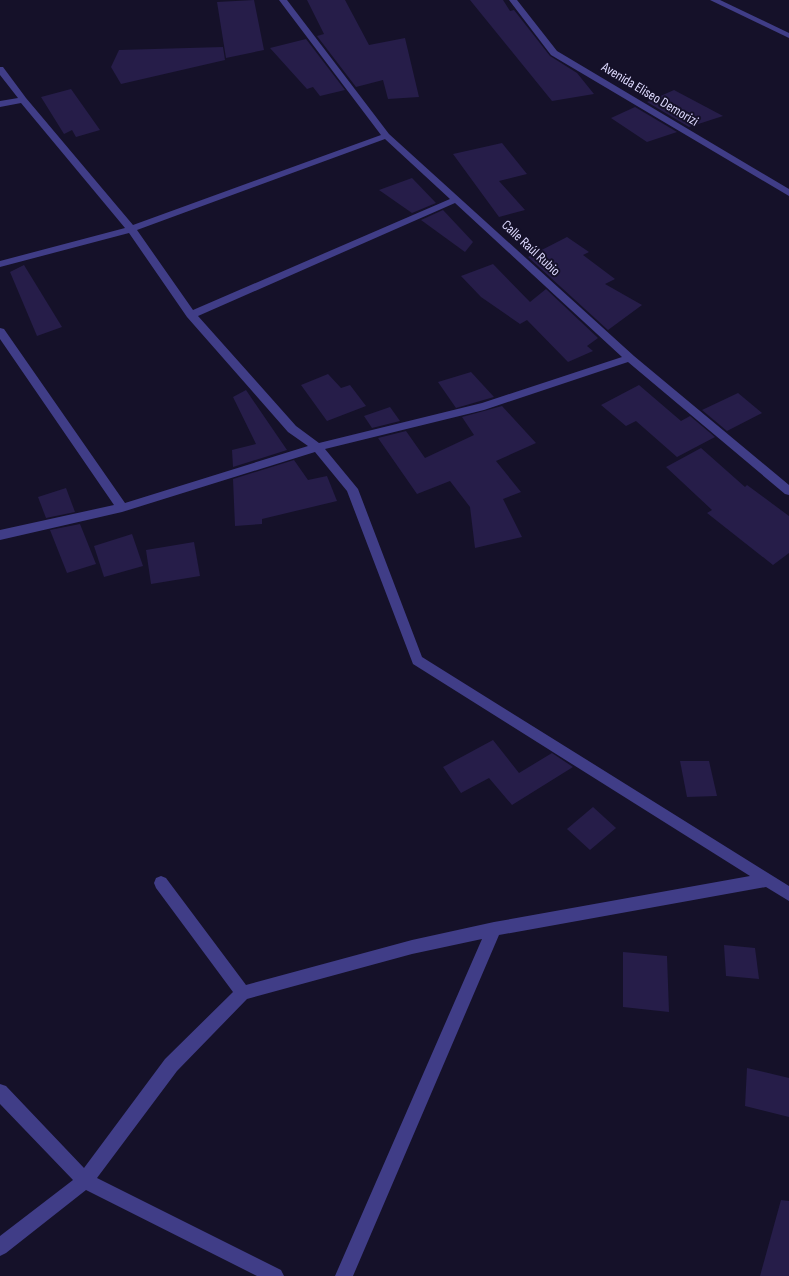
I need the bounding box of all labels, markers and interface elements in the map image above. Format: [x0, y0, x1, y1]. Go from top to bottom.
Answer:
street label: Avenida Eliseo Demorizi [597, 58, 702, 130]
street label: Calle Raúl Rubio [498, 217, 564, 280]

